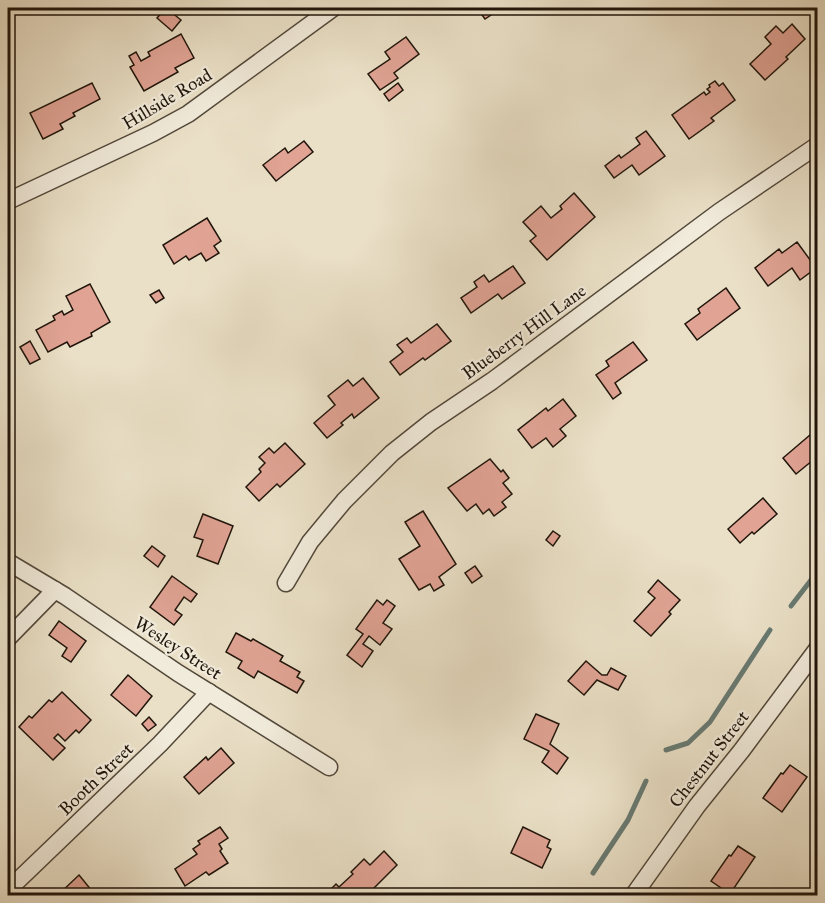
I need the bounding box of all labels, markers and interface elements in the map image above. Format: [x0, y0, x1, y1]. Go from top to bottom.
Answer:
street label: Hillside Road [118, 64, 216, 134]
street label: Blueberry Hill Lane [458, 280, 590, 384]
street label: Wesley Street [130, 612, 226, 685]
street label: Chestnut Street [664, 706, 754, 812]
street label: Booth Street [54, 738, 138, 820]

